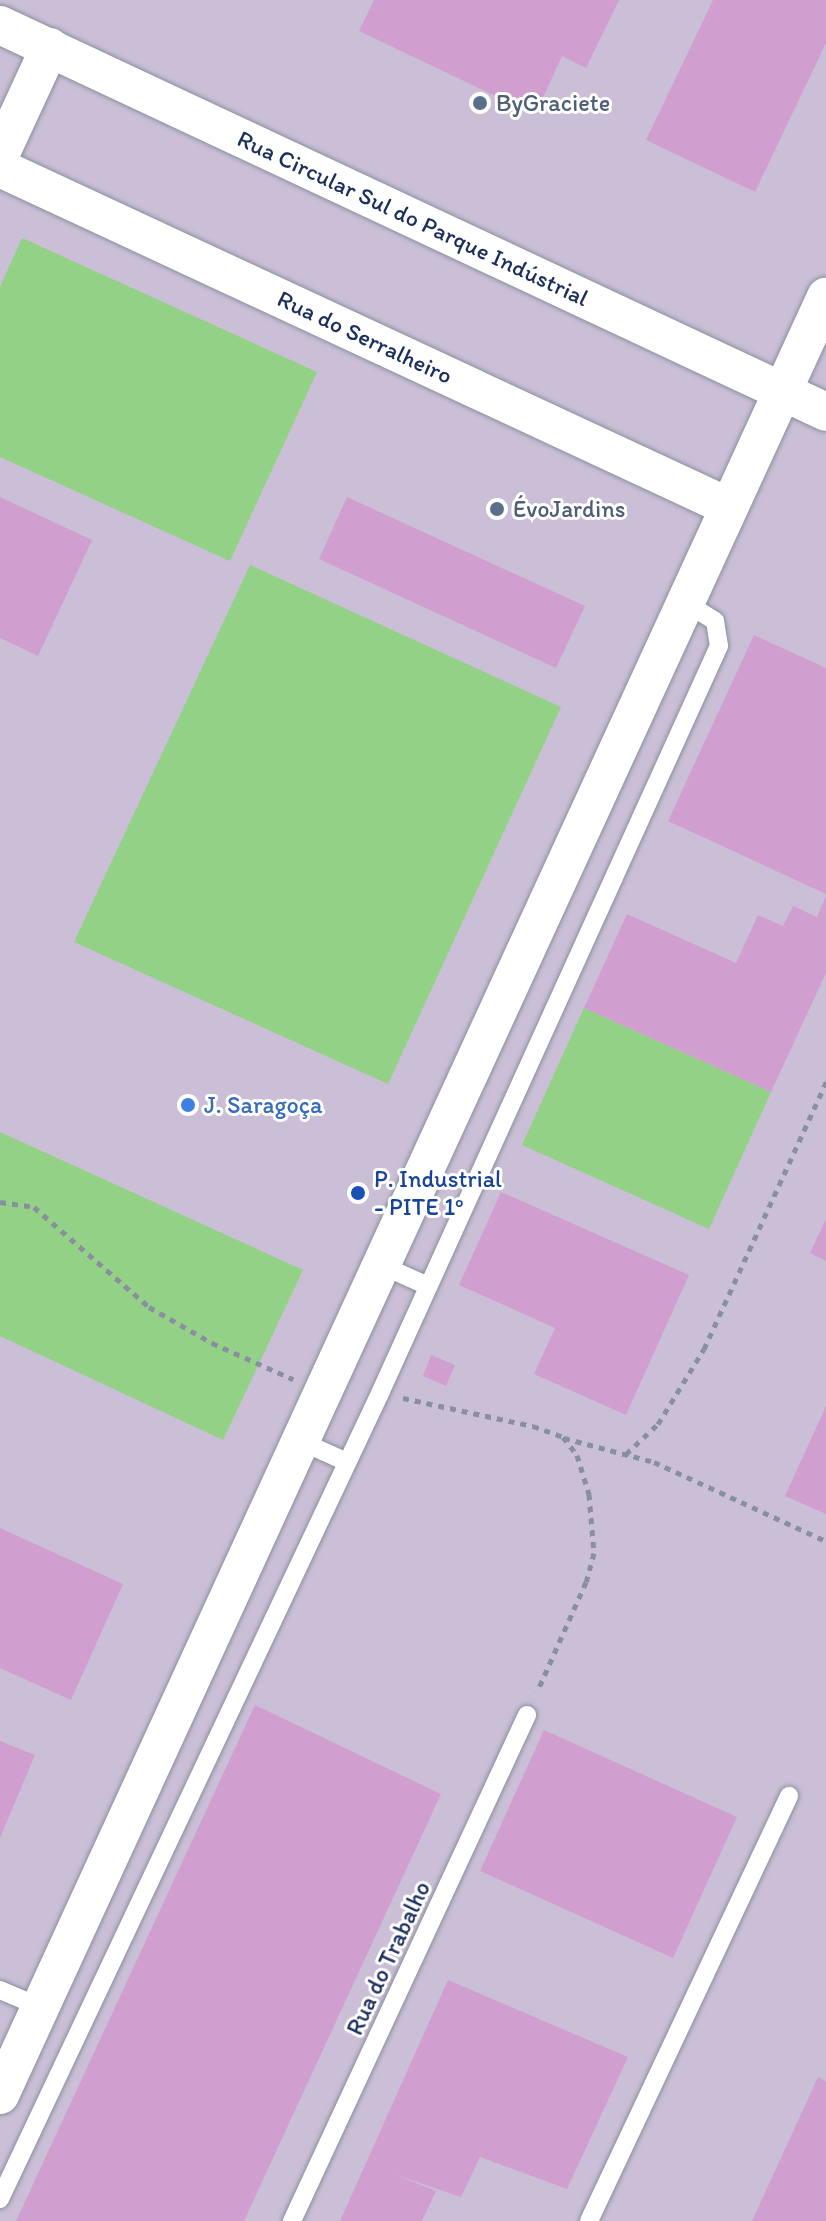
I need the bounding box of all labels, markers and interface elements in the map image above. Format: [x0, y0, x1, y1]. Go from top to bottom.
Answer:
place label: ByGraciete [496, 89, 610, 117]
marker: ByGraciete [471, 94, 489, 112]
street label: Rua Circular Sul do Parque Indústrial [233, 124, 593, 312]
street label: Rua do Serralheiro [273, 284, 457, 390]
place label: ÉvoJardins [513, 495, 625, 523]
marker: ÉvoJardins [488, 500, 506, 518]
place label: J. Saragoça [204, 1091, 323, 1119]
marker: J. Saragoça [179, 1096, 197, 1114]
place label: P. Industrial - PITE 1º [374, 1165, 502, 1221]
marker: P. Industrial - PITE 1º [349, 1184, 367, 1202]
street label: Rua do Trabalho [340, 1877, 436, 2039]

